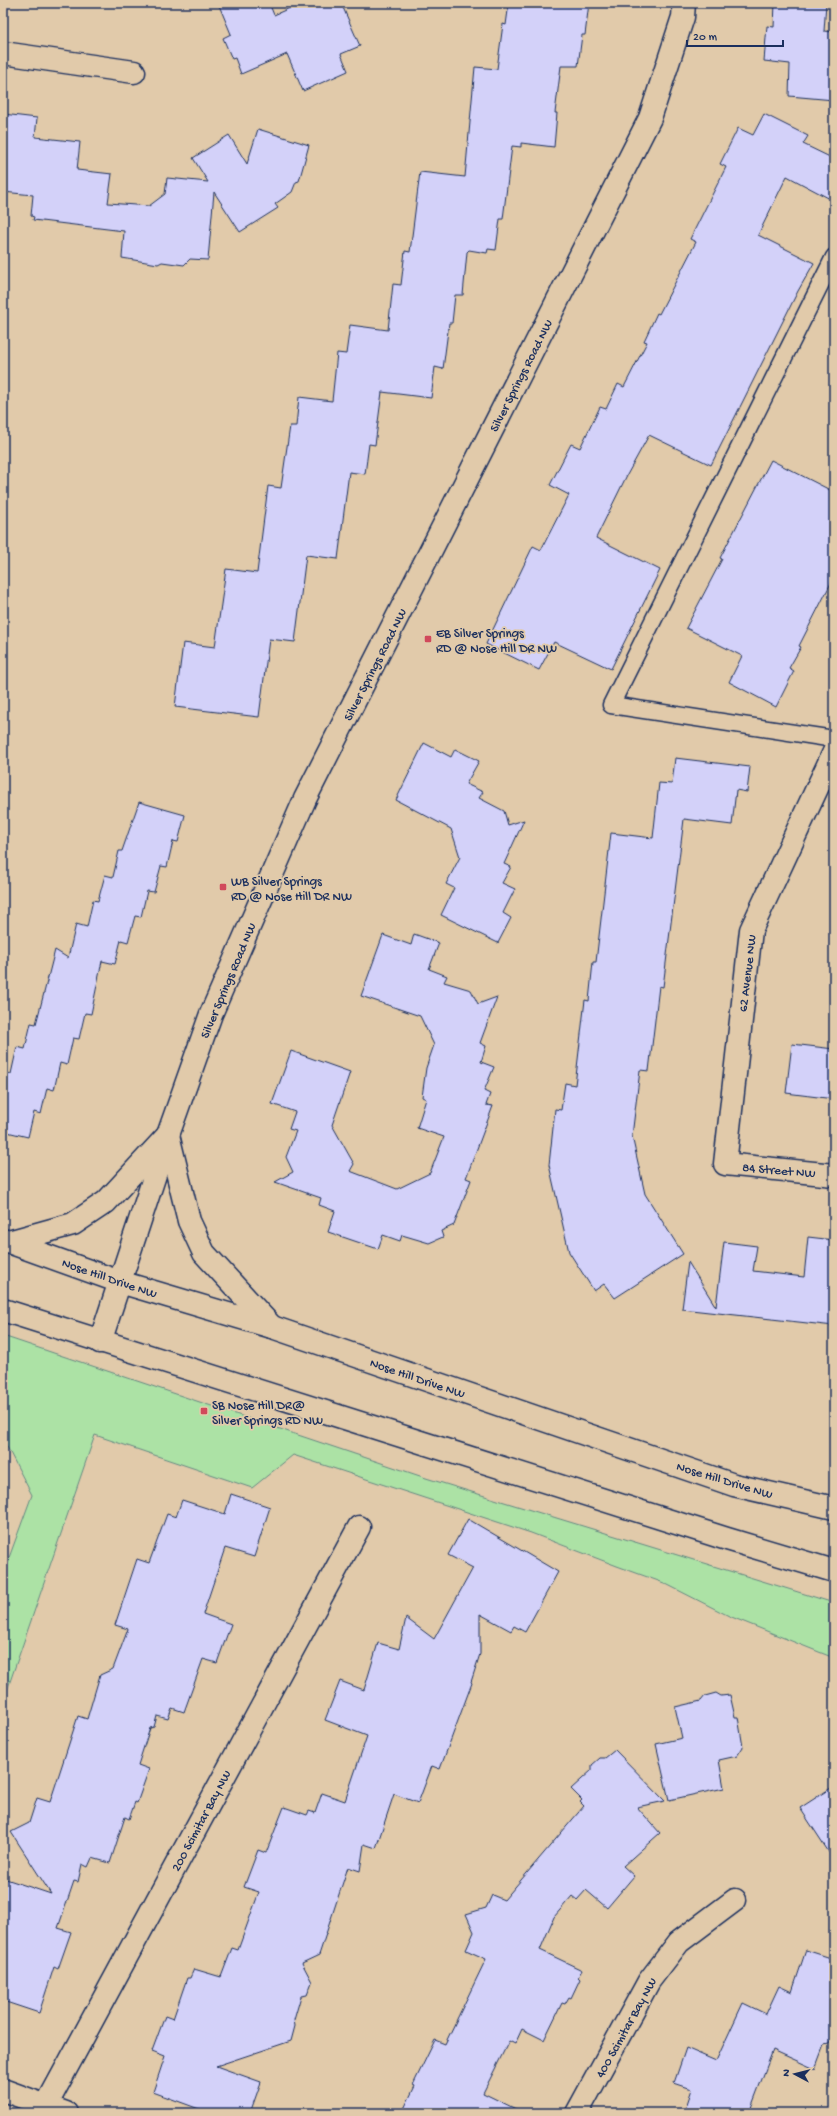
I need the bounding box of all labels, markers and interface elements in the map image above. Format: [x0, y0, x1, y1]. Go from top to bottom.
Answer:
scale bar [687, 22, 783, 48]
text: 20 m [693, 31, 718, 45]
street label: Silver Springs Road NW [487, 317, 557, 435]
street label: Silver Springs Road NW [341, 606, 411, 724]
place label: EB Silver Springs RD @ Nose Hill DR NW [436, 627, 557, 657]
marker: EB Silver Springs RD @ Nose Hill DR NW [423, 634, 433, 644]
place label: WB Silver Springs RD @ Nose Hill DR NW [231, 875, 352, 905]
marker: WB Silver Springs RD @ Nose Hill DR NW [218, 882, 228, 892]
street label: Silver Springs Road NW [198, 921, 260, 1041]
street label: 62 Avenue NW [736, 934, 761, 1013]
street label: 84 Street NW [741, 1161, 816, 1182]
street label: Nose Hill Drive NW [60, 1256, 159, 1303]
street label: Nose Hill Drive NW [368, 1356, 467, 1403]
place label: SB Nose Hill DR@ Silver Springs RD NW [212, 1399, 323, 1429]
marker: SB Nose Hill DR@ Silver Springs RD NW [199, 1406, 209, 1416]
street label: Nose Hill Drive NW [674, 1460, 774, 1503]
street label: 200 Scimitar Bay NW [169, 1768, 235, 1874]
street label: 400 Scimitar Bay NW [593, 1975, 661, 2081]
north arrow [775, 2054, 815, 2094]
text: N [781, 2069, 793, 2077]

